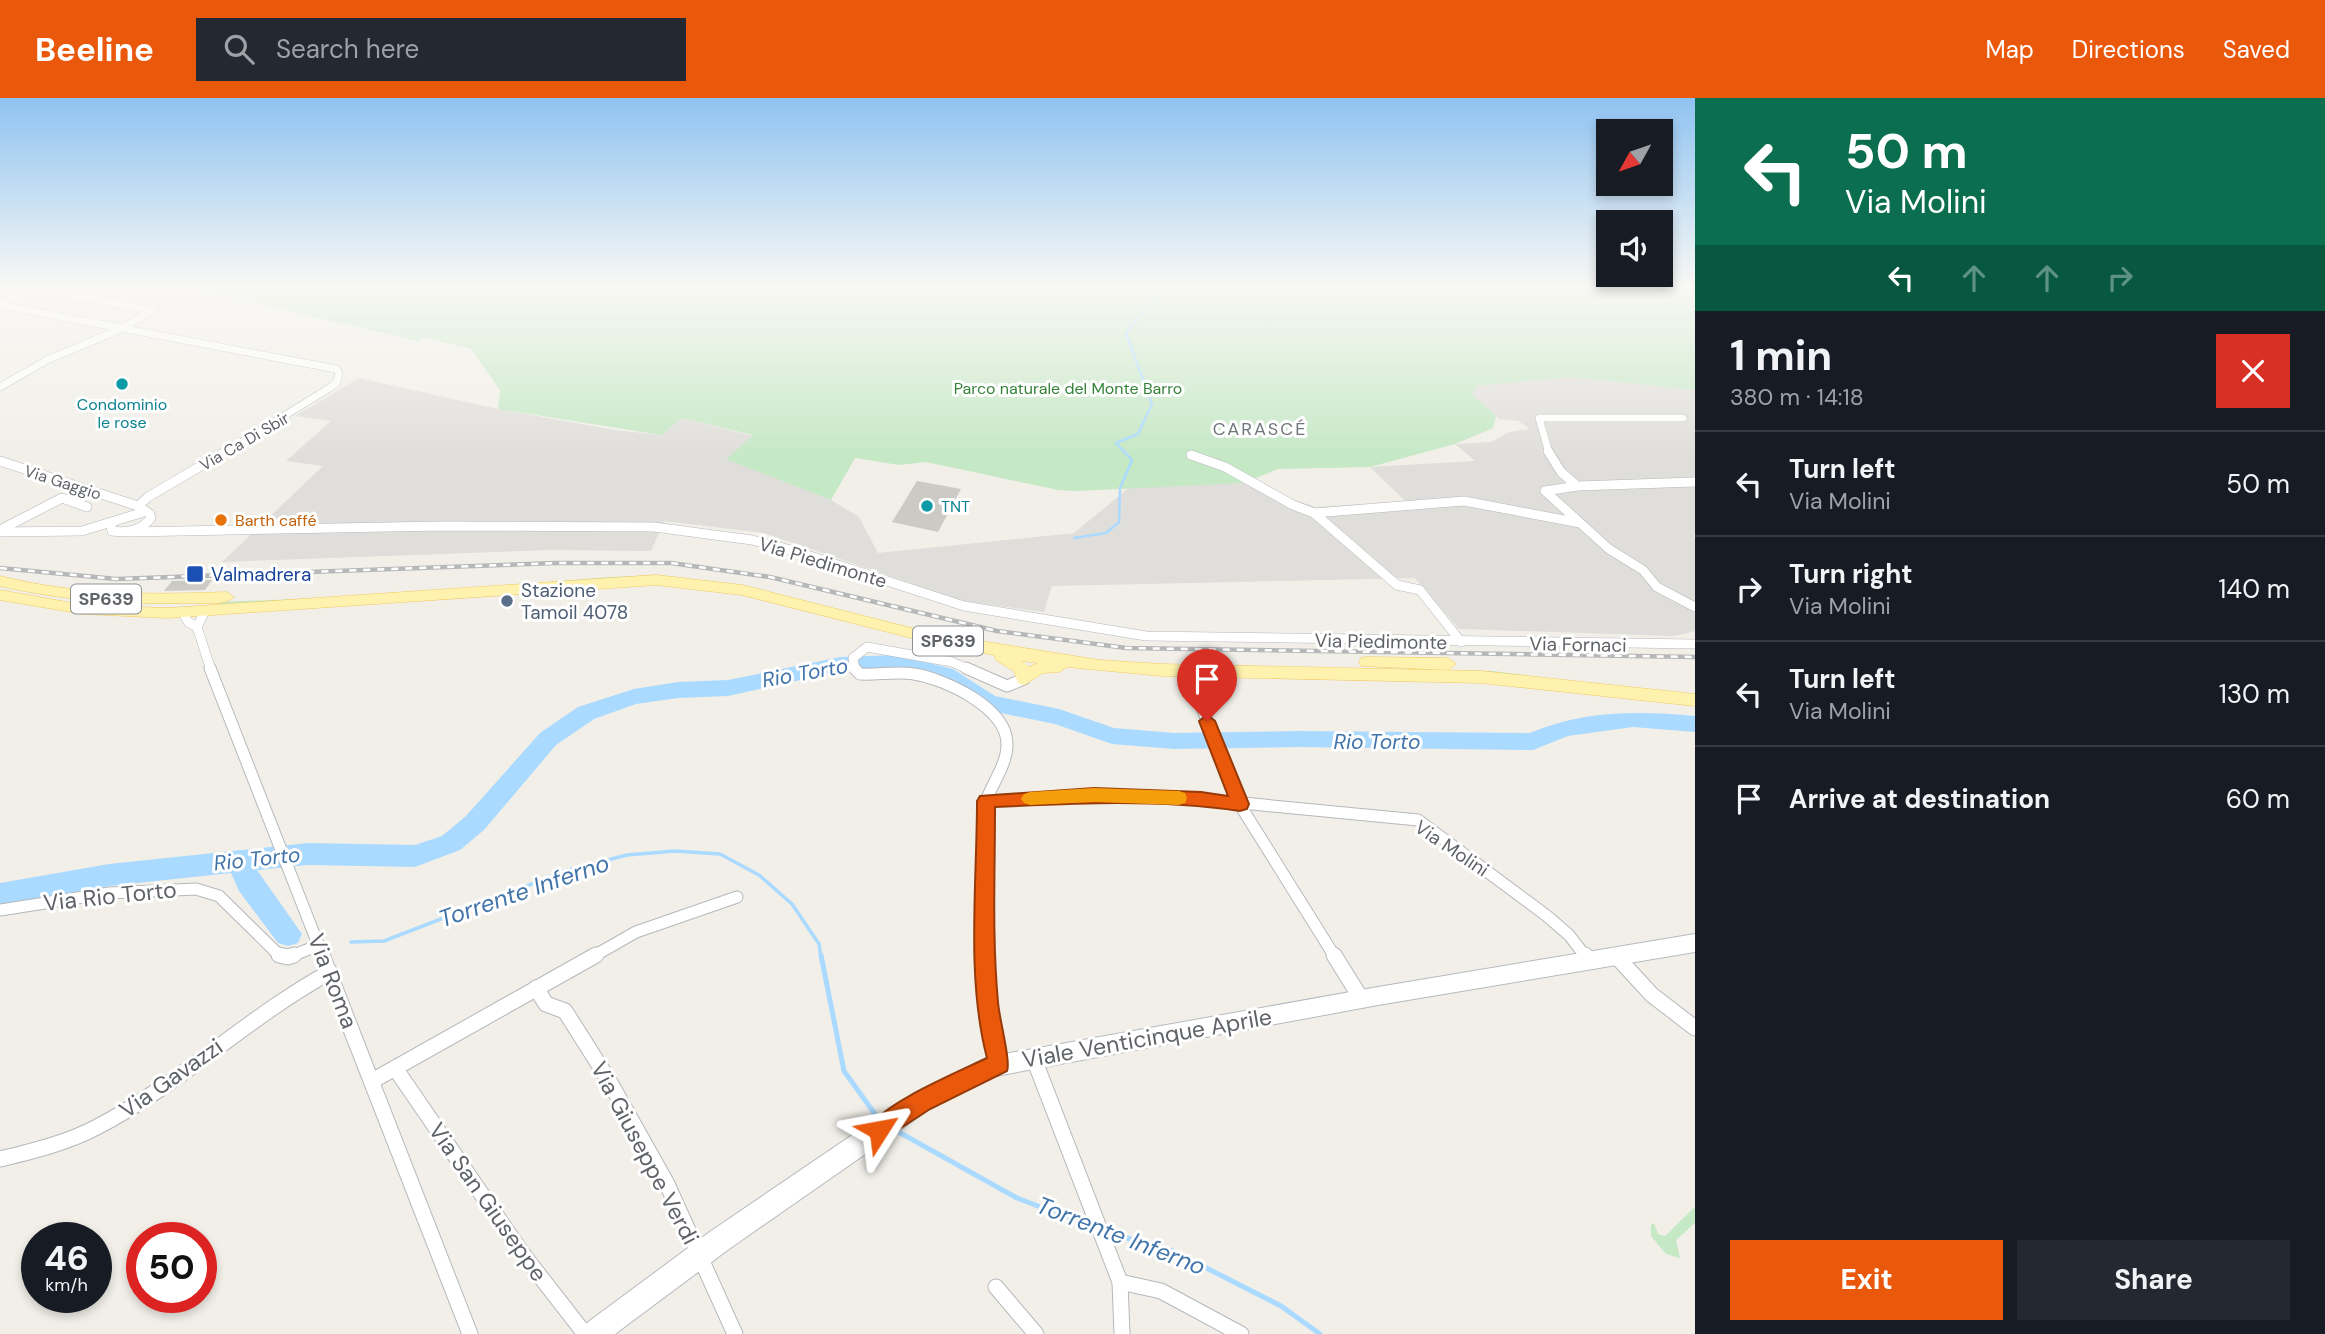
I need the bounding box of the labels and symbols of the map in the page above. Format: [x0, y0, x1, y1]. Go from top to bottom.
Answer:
north arrow [1596, 119, 1673, 196]
marker: Condominio le rose [114, 376, 130, 392]
park label: Parco naturale del Monte Barro [954, 378, 1182, 399]
place label: Condominio le rose [77, 394, 167, 433]
street label: Via Ca Di Sbir [196, 407, 293, 476]
district label: CARASCÉ [1213, 417, 1307, 441]
street label: Via Gaggio [22, 460, 104, 505]
place label: TNT [941, 496, 970, 517]
marker: TNT [919, 498, 935, 514]
place label: Barth caffé [235, 510, 317, 531]
marker: Barth caffé [213, 512, 229, 528]
street label: Via Piedimonte [756, 531, 890, 594]
place label: Valmadrera [211, 562, 311, 587]
marker: Valmadrera [185, 564, 205, 584]
place label: Stazione Tamoil 4078 [521, 578, 628, 625]
road number: SP639 [71, 584, 141, 614]
marker: Stazione Tamoil 4078 [499, 593, 515, 609]
road number: SP639 [913, 626, 983, 656]
street label: Via Piedimonte [1314, 628, 1447, 655]
street label: Via Fornaci [1529, 631, 1627, 658]
pin [1177, 649, 1237, 721]
water label: Rio Torto [760, 652, 850, 694]
water label: Rio Torto [1334, 728, 1420, 756]
street label: Via Molini [1410, 815, 1494, 882]
water label: Rio Torto [212, 841, 302, 877]
water label: Torrente Inferno [434, 847, 613, 934]
street label: Via Rio Torto [42, 874, 178, 918]
street label: Via Roma [301, 929, 365, 1033]
street label: Viale Venticinque Aprile [1020, 1001, 1274, 1075]
street label: Via Gavazzi [113, 1031, 229, 1125]
street label: Via Giuseppe Verdi [584, 1056, 706, 1250]
position arrow [842, 1093, 916, 1167]
street label: Via San Giuseppe [422, 1117, 554, 1287]
water label: Torrente Inferno [1032, 1189, 1210, 1282]
speed limit sign: 50 [126, 1222, 217, 1313]

